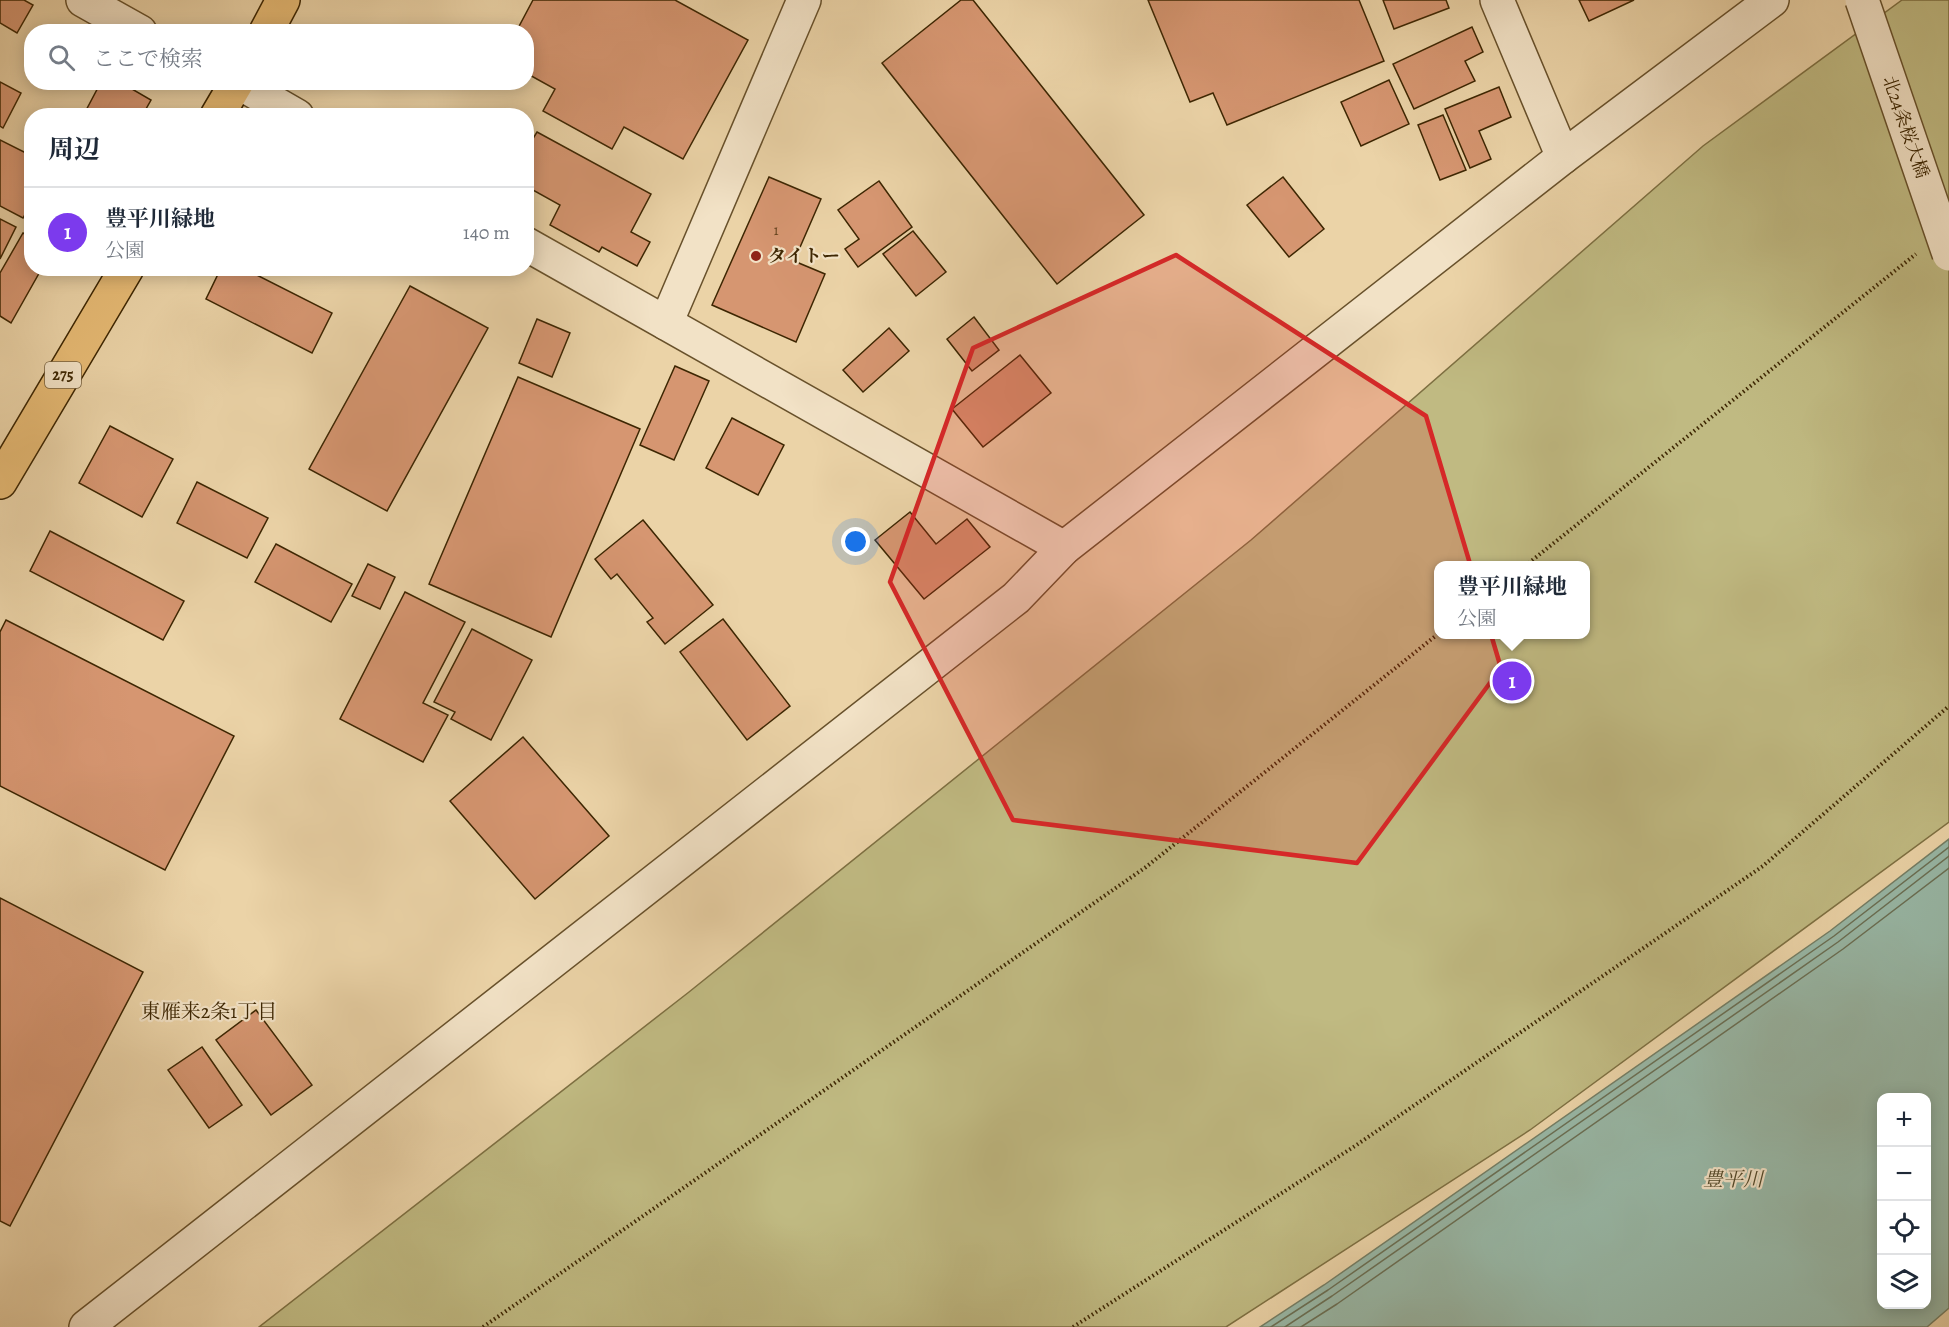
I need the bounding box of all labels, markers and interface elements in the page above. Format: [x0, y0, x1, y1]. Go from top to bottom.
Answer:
search box [24, 24, 534, 90]
icon: search [45, 41, 78, 74]
text: ここで検索 [93, 44, 203, 74]
street label: 北24条桜大橋 [1877, 73, 1935, 181]
text: 周辺 [48, 132, 100, 167]
text: 豊平川緑地 [105, 204, 215, 234]
text: 1 [64, 219, 71, 246]
text: 140 m [463, 219, 510, 246]
house number: 1 [773, 220, 779, 240]
text: 公園 [105, 237, 145, 264]
place label: タイトー [768, 244, 840, 268]
marker: タイトー [749, 249, 763, 263]
road number: 275 [45, 362, 81, 388]
your location [841, 527, 870, 556]
popup [1434, 561, 1590, 639]
text: 豊平川緑地 [1457, 572, 1567, 602]
text: 公園 [1457, 605, 1497, 632]
pin: 1 [1492, 658, 1532, 704]
district label: 東雁来2条1丁目 [141, 998, 277, 1025]
map controls [1877, 1093, 1931, 1309]
button: + [1877, 1093, 1931, 1147]
button: − [1877, 1147, 1931, 1201]
water label: 豊平川 [1703, 1166, 1765, 1193]
button: locate [1877, 1201, 1931, 1255]
button: layers [1877, 1255, 1931, 1309]

